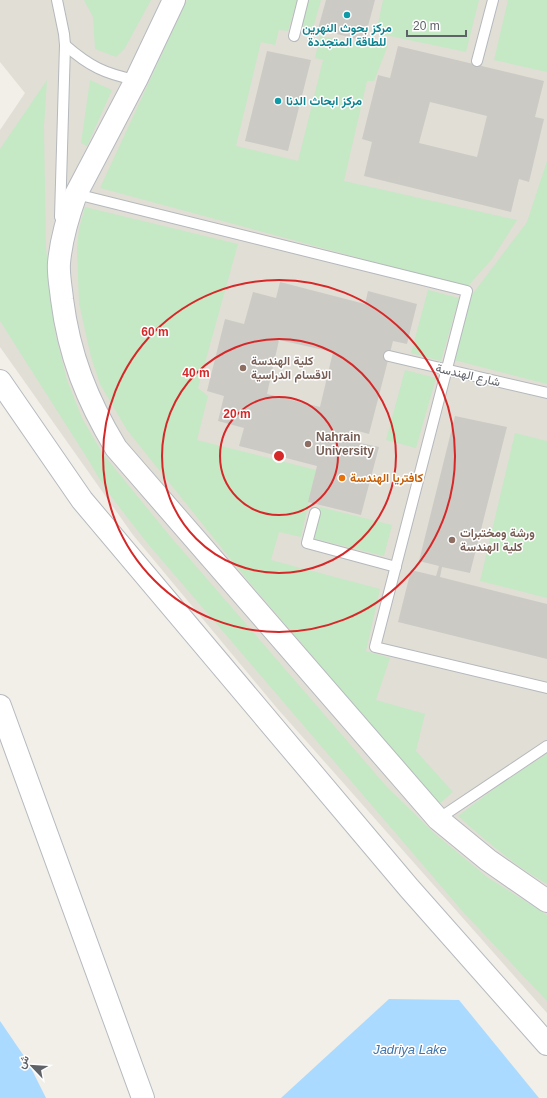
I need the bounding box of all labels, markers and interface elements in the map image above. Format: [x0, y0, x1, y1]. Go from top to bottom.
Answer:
marker: مركز بحوث النهرين للطاقة المتجددة [342, 10, 352, 20]
scale bar [407, 12, 466, 38]
text: 20 m [413, 19, 440, 33]
place label: مركز بحوث النهرين للطاقة المتجددة [302, 21, 392, 49]
place label: مركز ابحاث الدنا [286, 94, 363, 109]
marker: مركز ابحاث الدنا [273, 96, 283, 106]
text: 60 m [141, 325, 169, 339]
place label: كلية الهندسة الاقسام الدراسية [251, 354, 331, 383]
street label: شارع الهندسة [434, 361, 502, 391]
marker: كلية الهندسة الاقسام الدراسية [238, 363, 248, 373]
text: 40 m [182, 366, 210, 380]
text: 20 m [223, 407, 251, 421]
place label: Nahrain University [316, 430, 374, 458]
marker: Nahrain University [303, 439, 313, 449]
centre of rings [272, 449, 286, 463]
place label: كافتريا الهندسة [350, 471, 424, 486]
marker: كافتريا الهندسة [337, 473, 347, 483]
place label: ورشة ومختبرات كلية الهندسة [460, 526, 535, 555]
marker: ورشة ومختبرات كلية الهندسة [447, 535, 457, 545]
water label: Jadriya Lake [372, 1042, 447, 1057]
north arrow [12, 1046, 52, 1086]
text: ش [15, 1053, 32, 1071]

